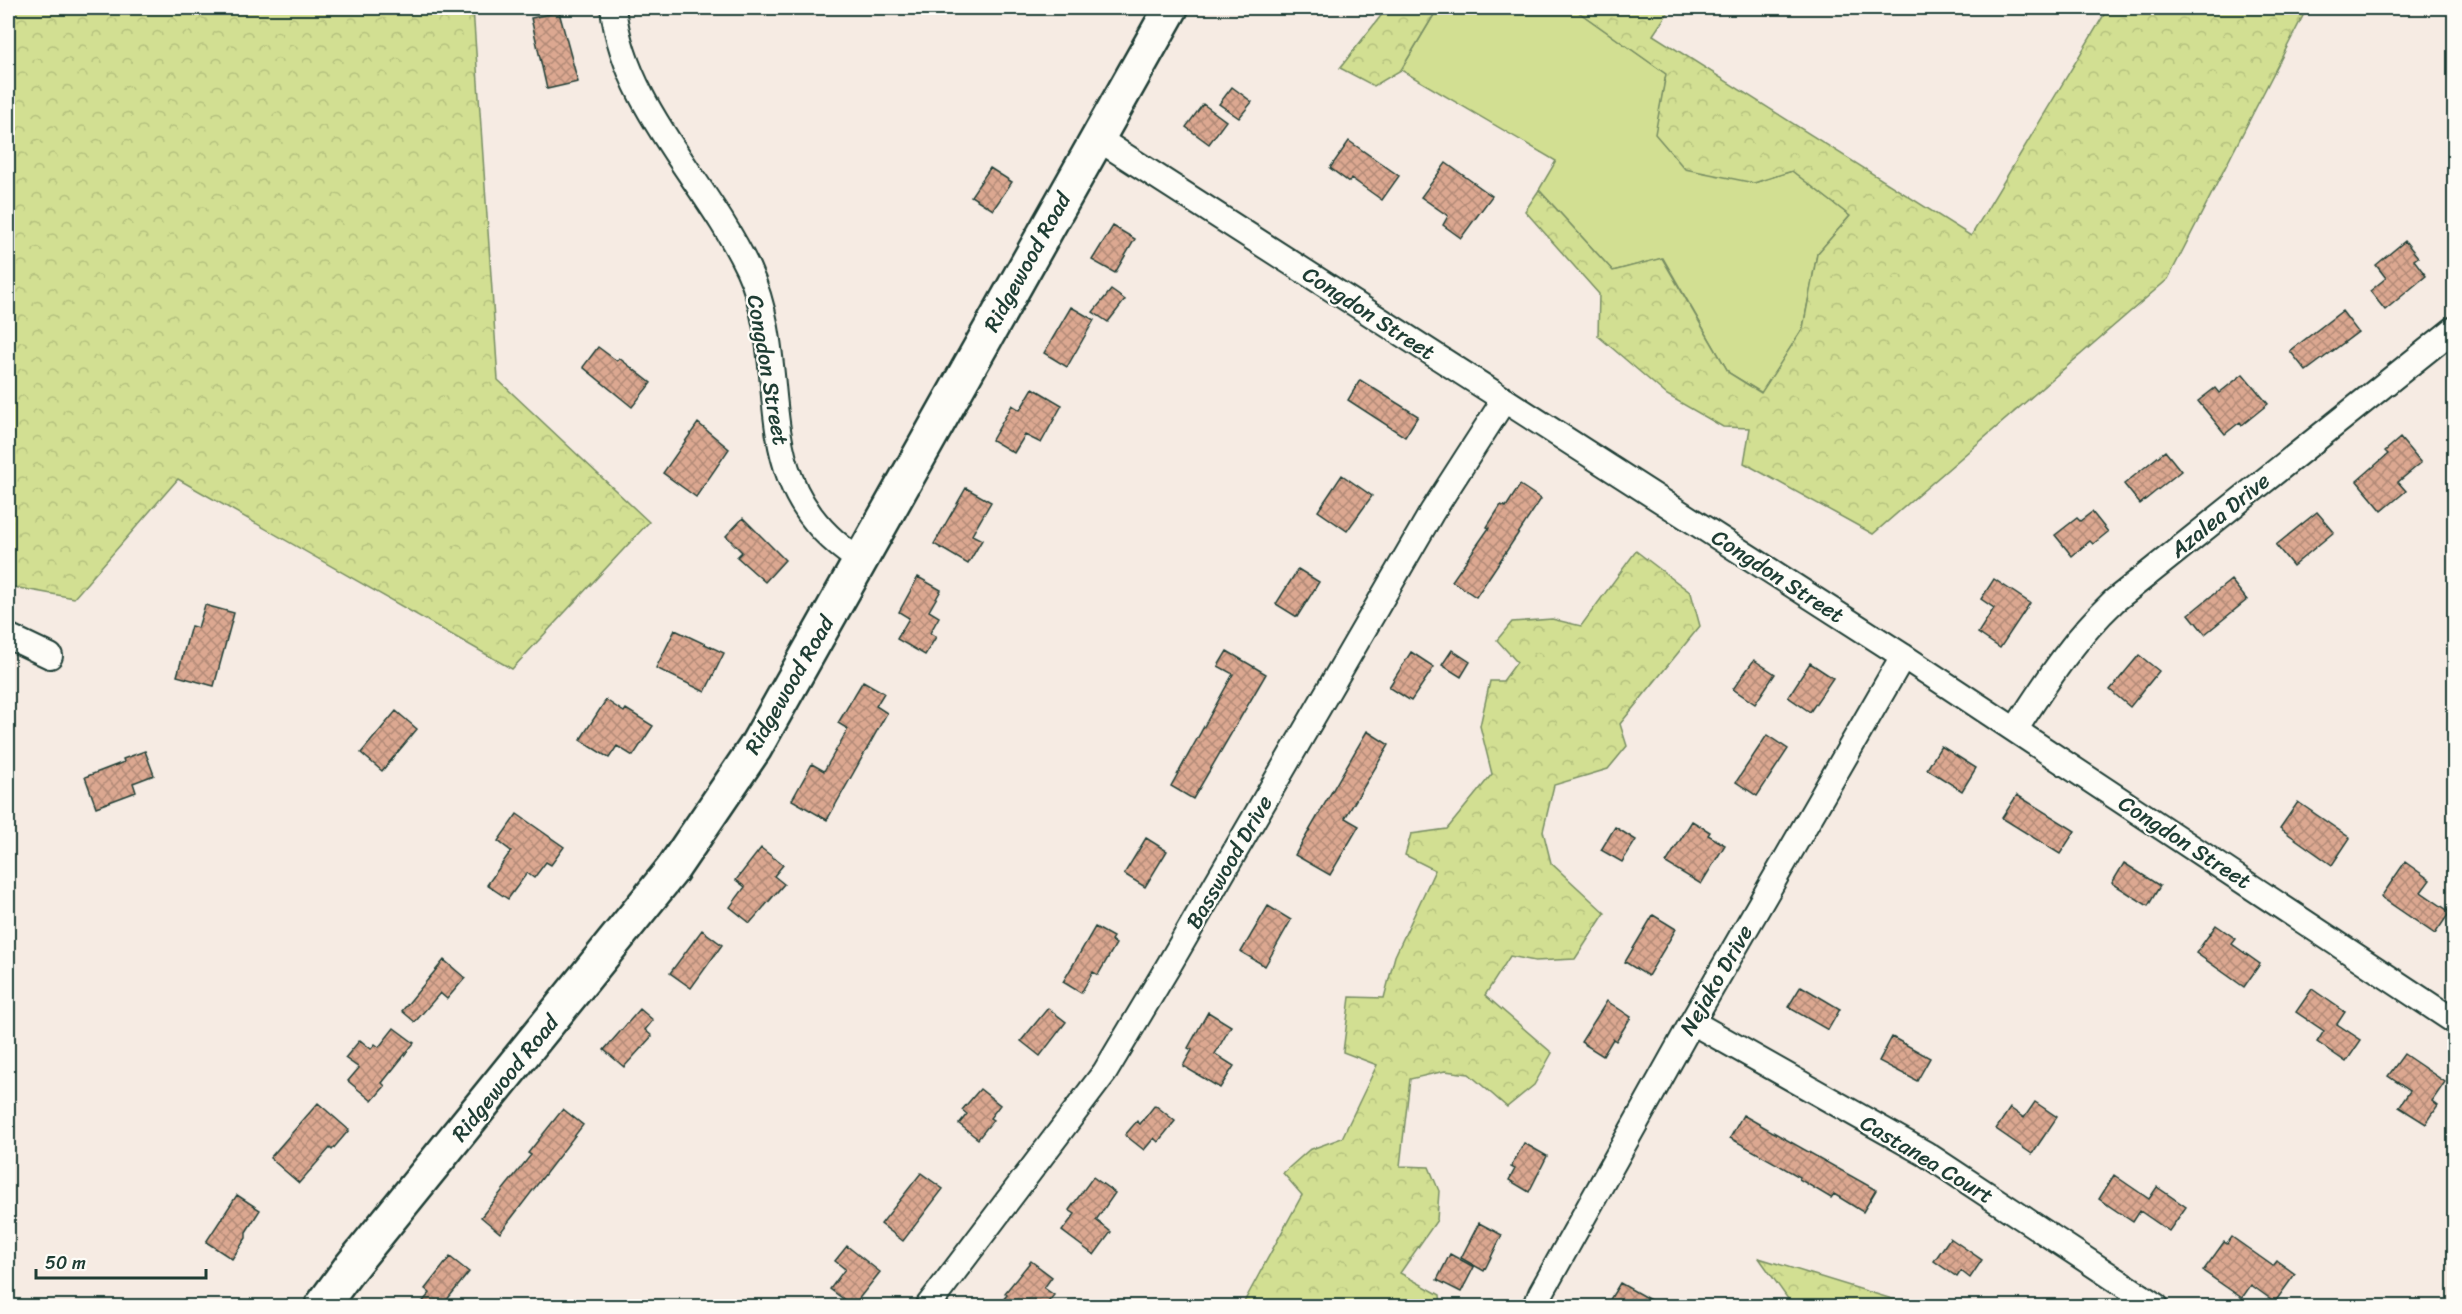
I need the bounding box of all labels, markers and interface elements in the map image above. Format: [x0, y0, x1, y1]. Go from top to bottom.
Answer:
street label: Ridgewood Road [972, 183, 1082, 339]
street label: Congdon Street [1295, 255, 1444, 371]
street label: Congdon Street [736, 292, 800, 449]
street label: Azalea Drive [2160, 462, 2279, 569]
street label: Congdon Street [1704, 518, 1853, 634]
street label: Ridgewood Road [733, 607, 845, 762]
street label: Congdon Street [2111, 784, 2260, 900]
street label: Basswood Drive [1175, 787, 1283, 937]
street label: Nejako Drive [1668, 917, 1764, 1043]
street label: Ridgewood Road [441, 1004, 570, 1151]
street label: Castanea Court [1853, 1104, 2002, 1215]
scale bar [36, 1242, 206, 1280]
text: 50 m [45, 1247, 86, 1279]

